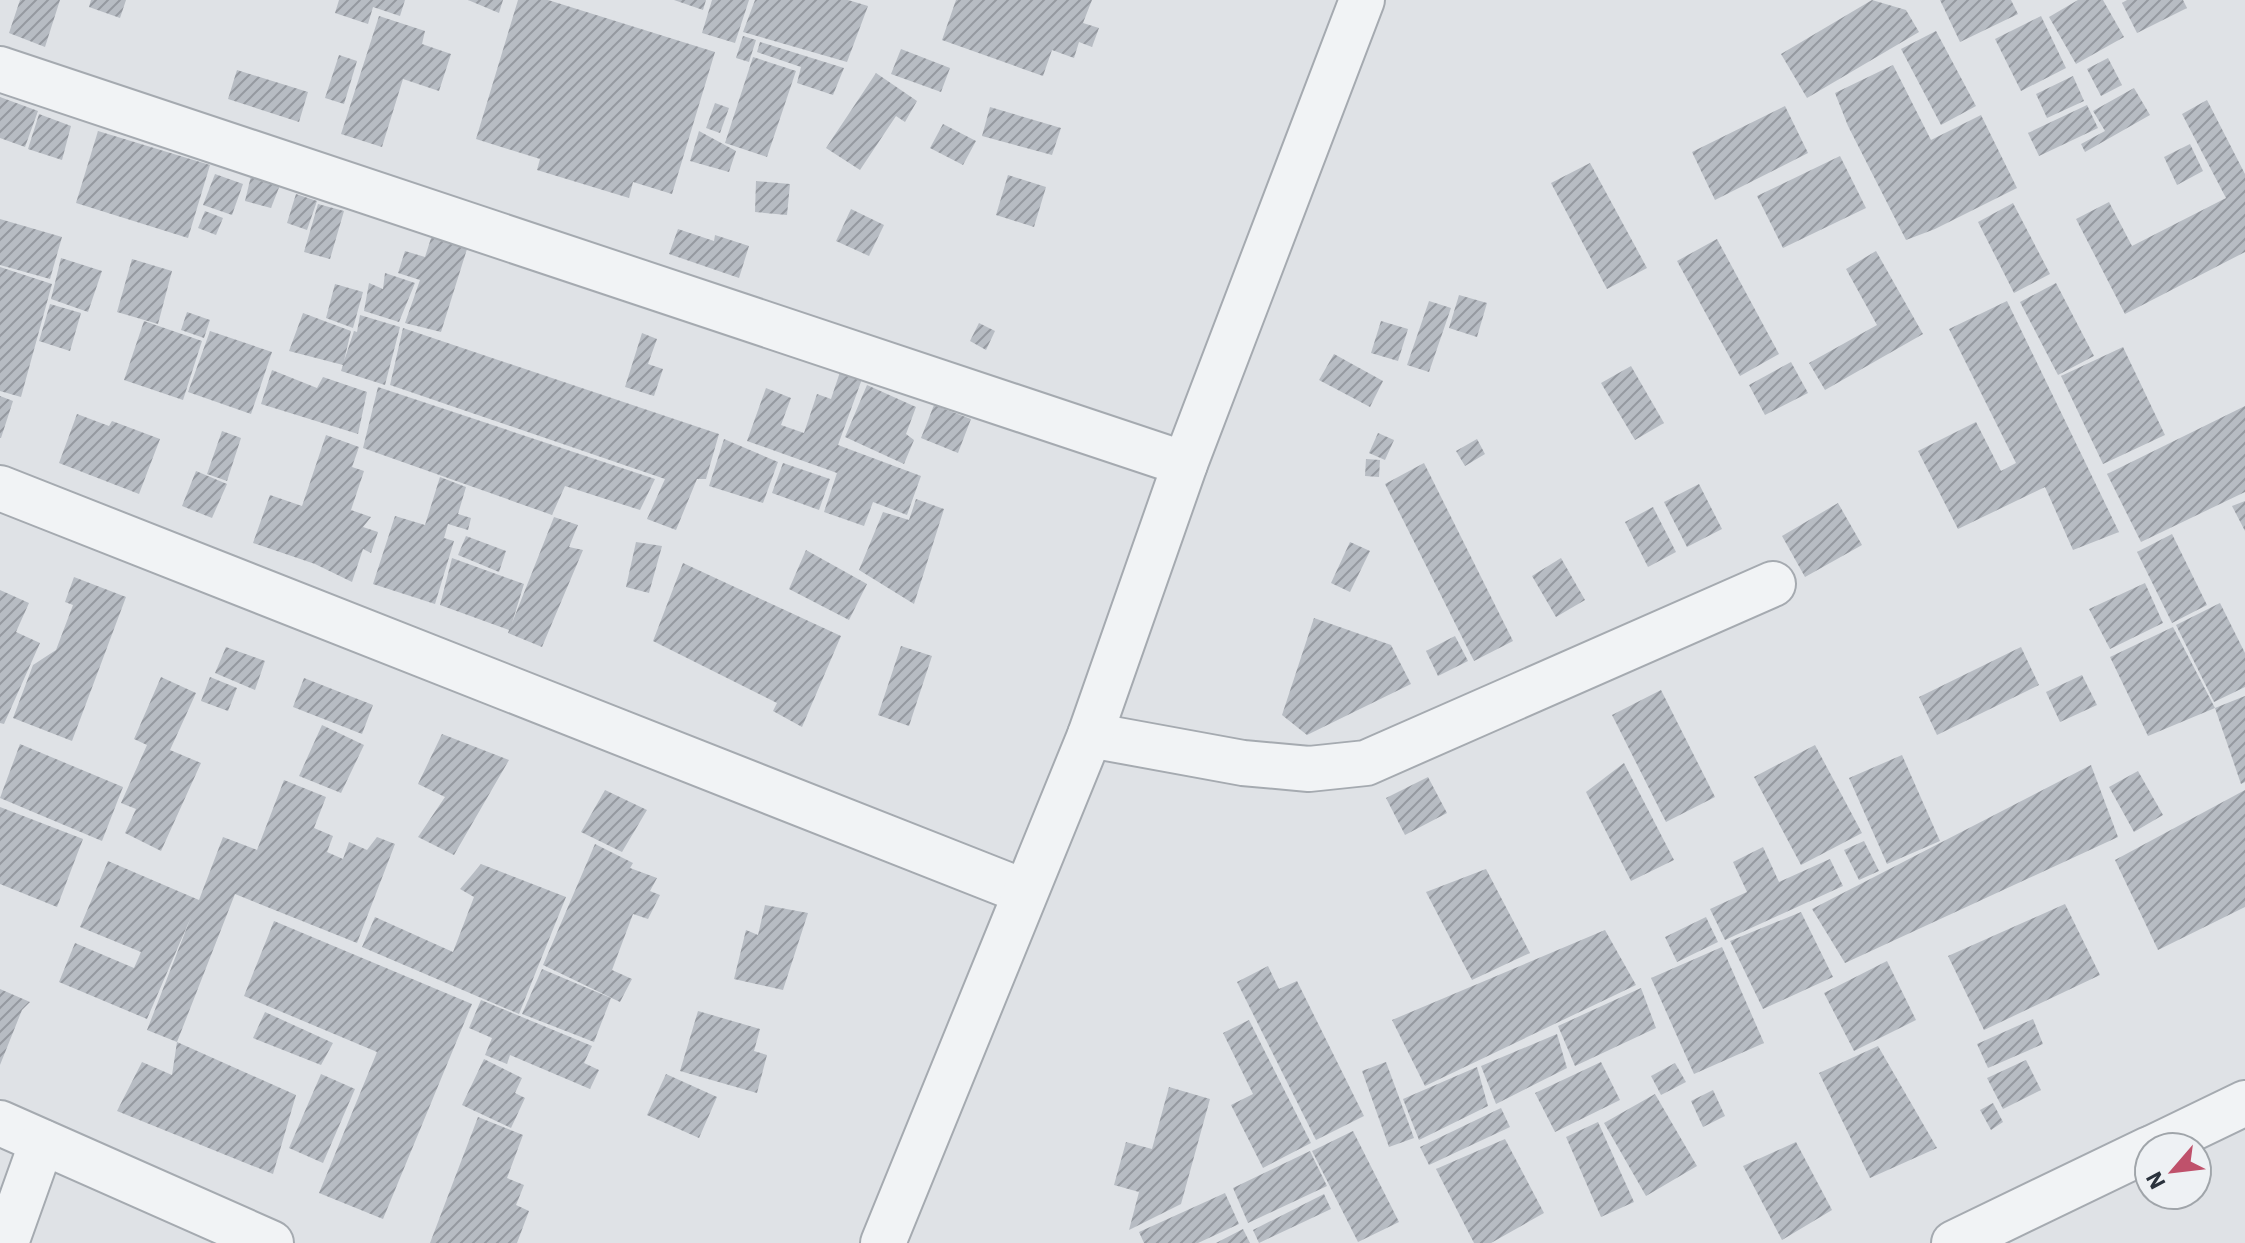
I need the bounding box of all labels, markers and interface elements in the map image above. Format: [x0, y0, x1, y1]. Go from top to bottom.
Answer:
north arrow [2133, 1131, 2213, 1211]
text: N [2138, 1167, 2171, 1194]

